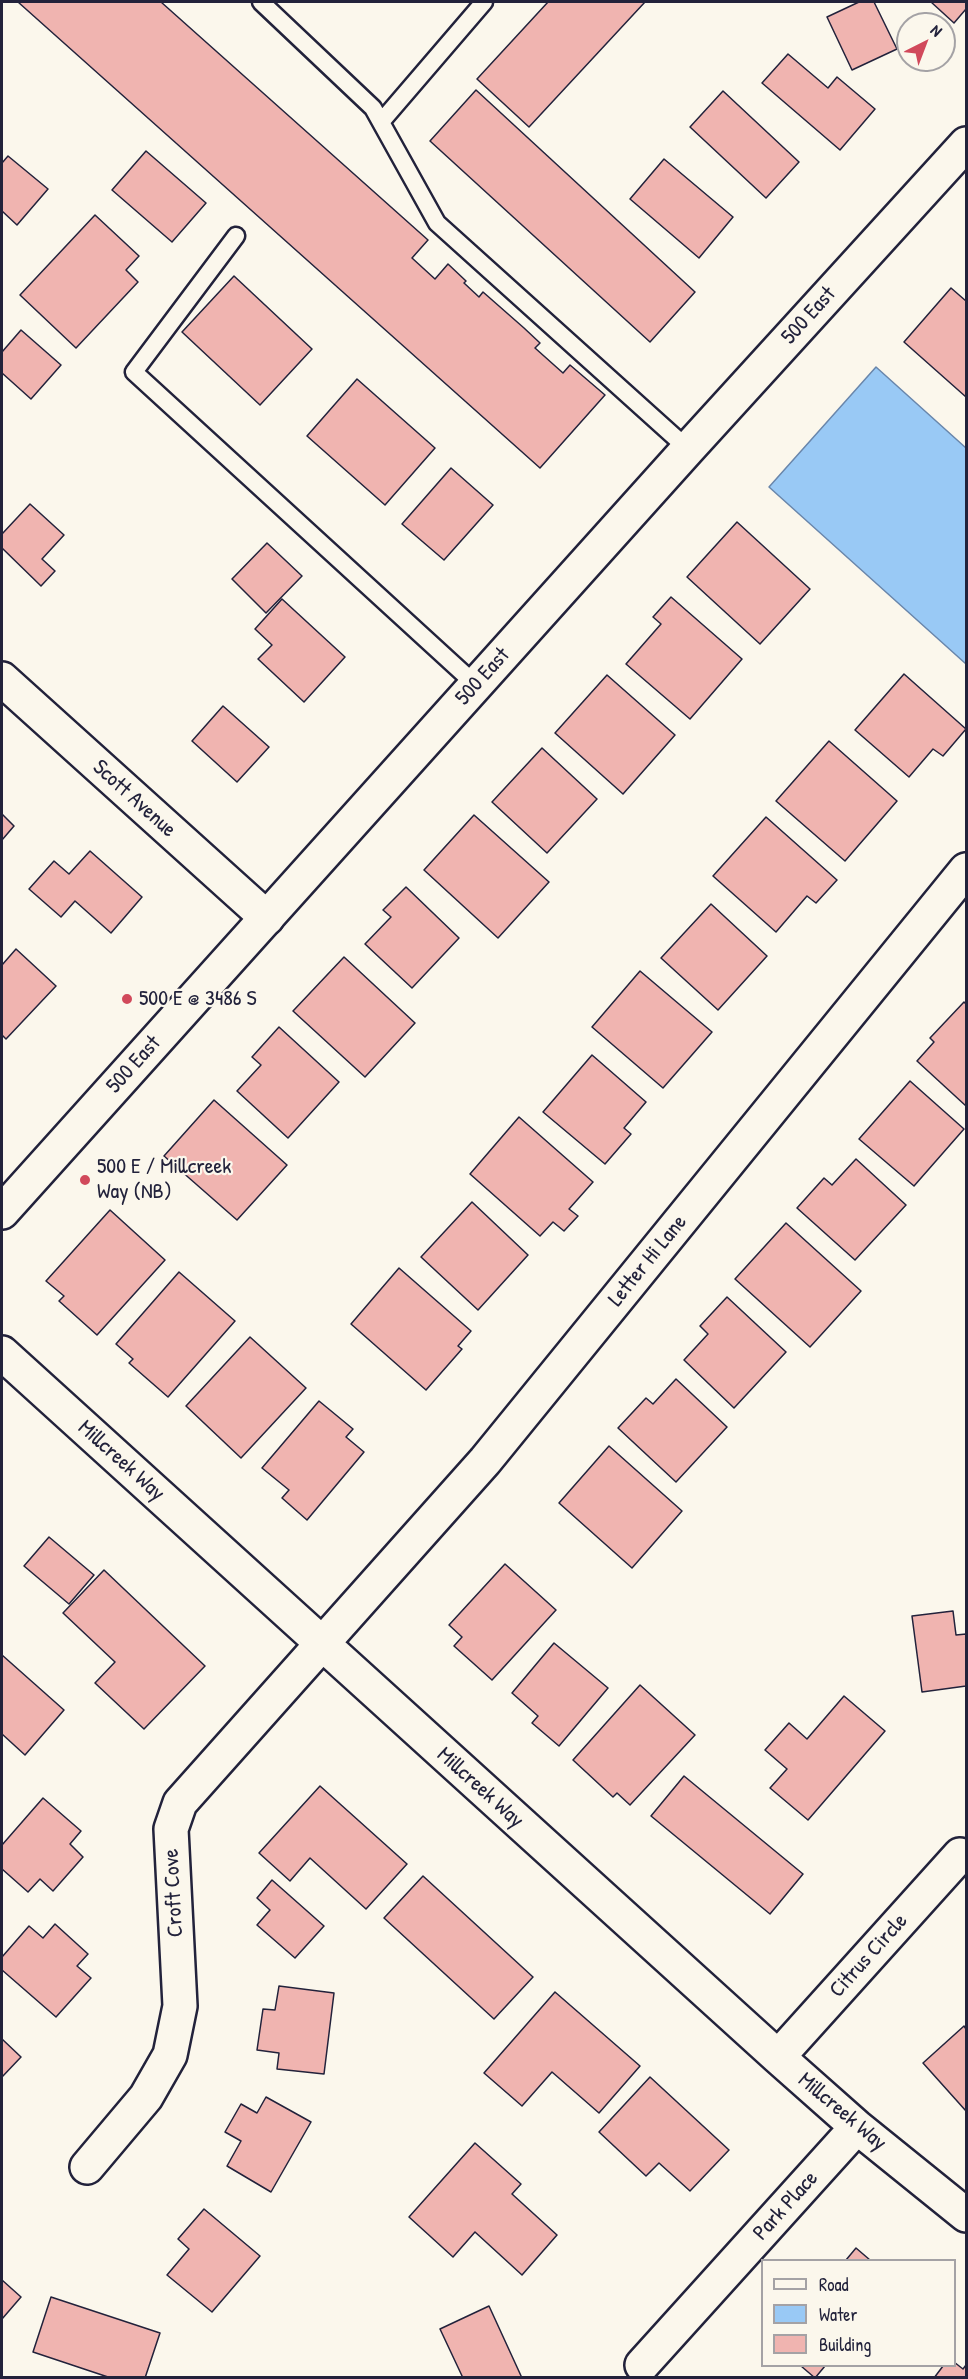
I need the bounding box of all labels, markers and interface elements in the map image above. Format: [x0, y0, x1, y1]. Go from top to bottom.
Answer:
north arrow [896, 12, 956, 72]
text: N [926, 19, 947, 41]
street label: 500 East [776, 282, 842, 350]
street label: 500 East [450, 643, 516, 711]
street label: Scott Avenue [87, 755, 181, 843]
place label: 500 E @ 3486 S [139, 986, 257, 1012]
marker: 500 E @ 3486 S [120, 992, 134, 1006]
street label: 500 East [101, 1031, 167, 1099]
place label: 500 E / Millcreek Way (NB) [97, 1154, 231, 1206]
marker: 500 E / Millcreek Way (NB) [78, 1173, 92, 1187]
street label: Letter Hi Lane [603, 1210, 693, 1312]
street label: Millcreek Way [72, 1415, 170, 1507]
street label: Millcreek Way [431, 1742, 529, 1834]
street label: Croft Cove [159, 1848, 189, 1938]
street label: Citrus Circle [824, 1909, 914, 2003]
street label: Millcreek Way [792, 2067, 892, 2157]
street label: Park Place [748, 2166, 824, 2246]
legend [761, 2259, 956, 2367]
text: Road [819, 2272, 849, 2297]
text: Water [819, 2302, 857, 2327]
text: Building [819, 2332, 871, 2357]

